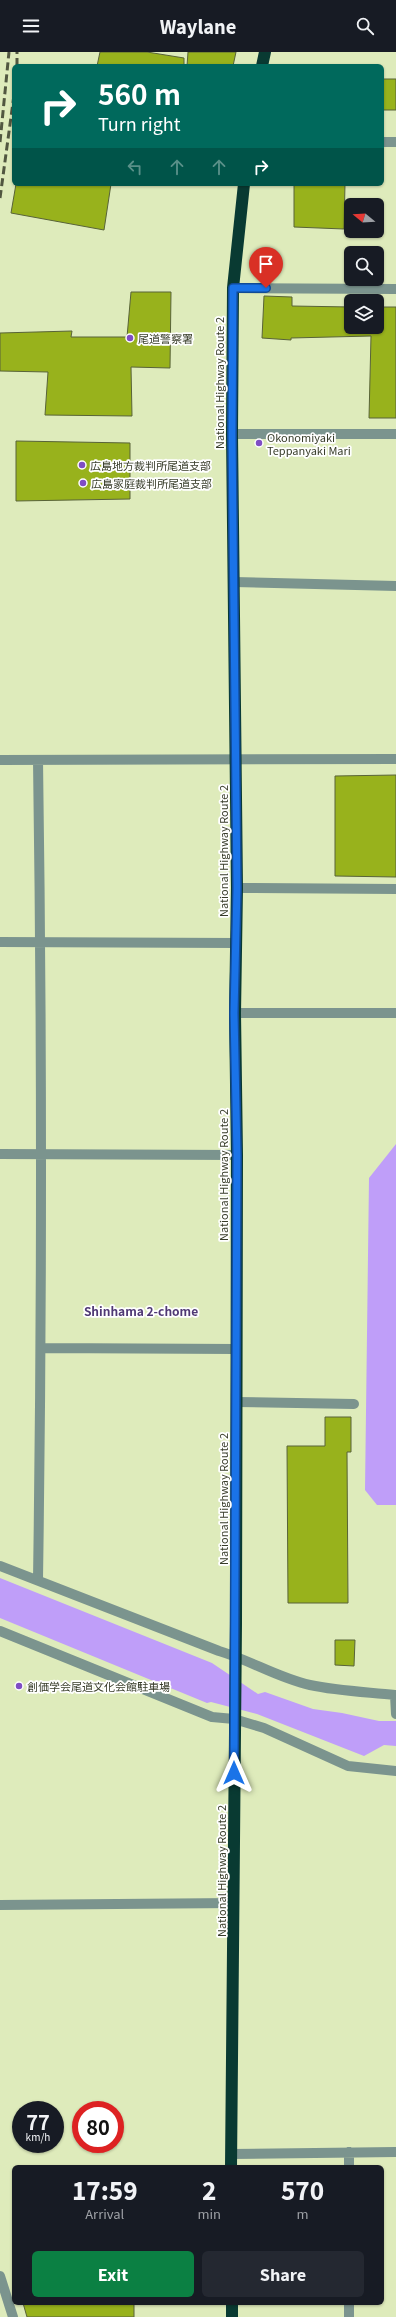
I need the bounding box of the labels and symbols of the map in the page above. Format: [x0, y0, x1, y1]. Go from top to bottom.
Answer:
north arrow [344, 198, 384, 238]
pin [249, 247, 283, 288]
street label: National Highway Route 2 [211, 317, 227, 449]
place label: 尾道警察署 [138, 330, 193, 346]
marker: 尾道警察署 [125, 333, 135, 343]
place label: Okonomiyaki Teppanyaki Mari [267, 429, 351, 458]
marker: Okonomiyaki Teppanyaki Mari [254, 438, 264, 448]
place label: 広島地方裁判所尾道支部 [90, 457, 211, 473]
marker: 広島地方裁判所尾道支部 [77, 460, 87, 470]
place label: 広島家庭裁判所尾道支部 [91, 475, 212, 491]
marker: 広島家庭裁判所尾道支部 [78, 478, 88, 488]
street label: National Highway Route 2 [215, 785, 231, 917]
street label: National Highway Route 2 [215, 1109, 231, 1241]
district label: Shinhama 2-chome [84, 1302, 198, 1319]
street label: National Highway Route 2 [215, 1433, 231, 1565]
place label: 創価学会尾道文化会館駐車場 [27, 1678, 170, 1694]
marker: 創価学会尾道文化会館駐車場 [14, 1681, 24, 1691]
position arrow [213, 1752, 255, 1794]
street label: National Highway Route 2 [213, 1805, 229, 1937]
speed limit sign: 80 [72, 2101, 124, 2153]

